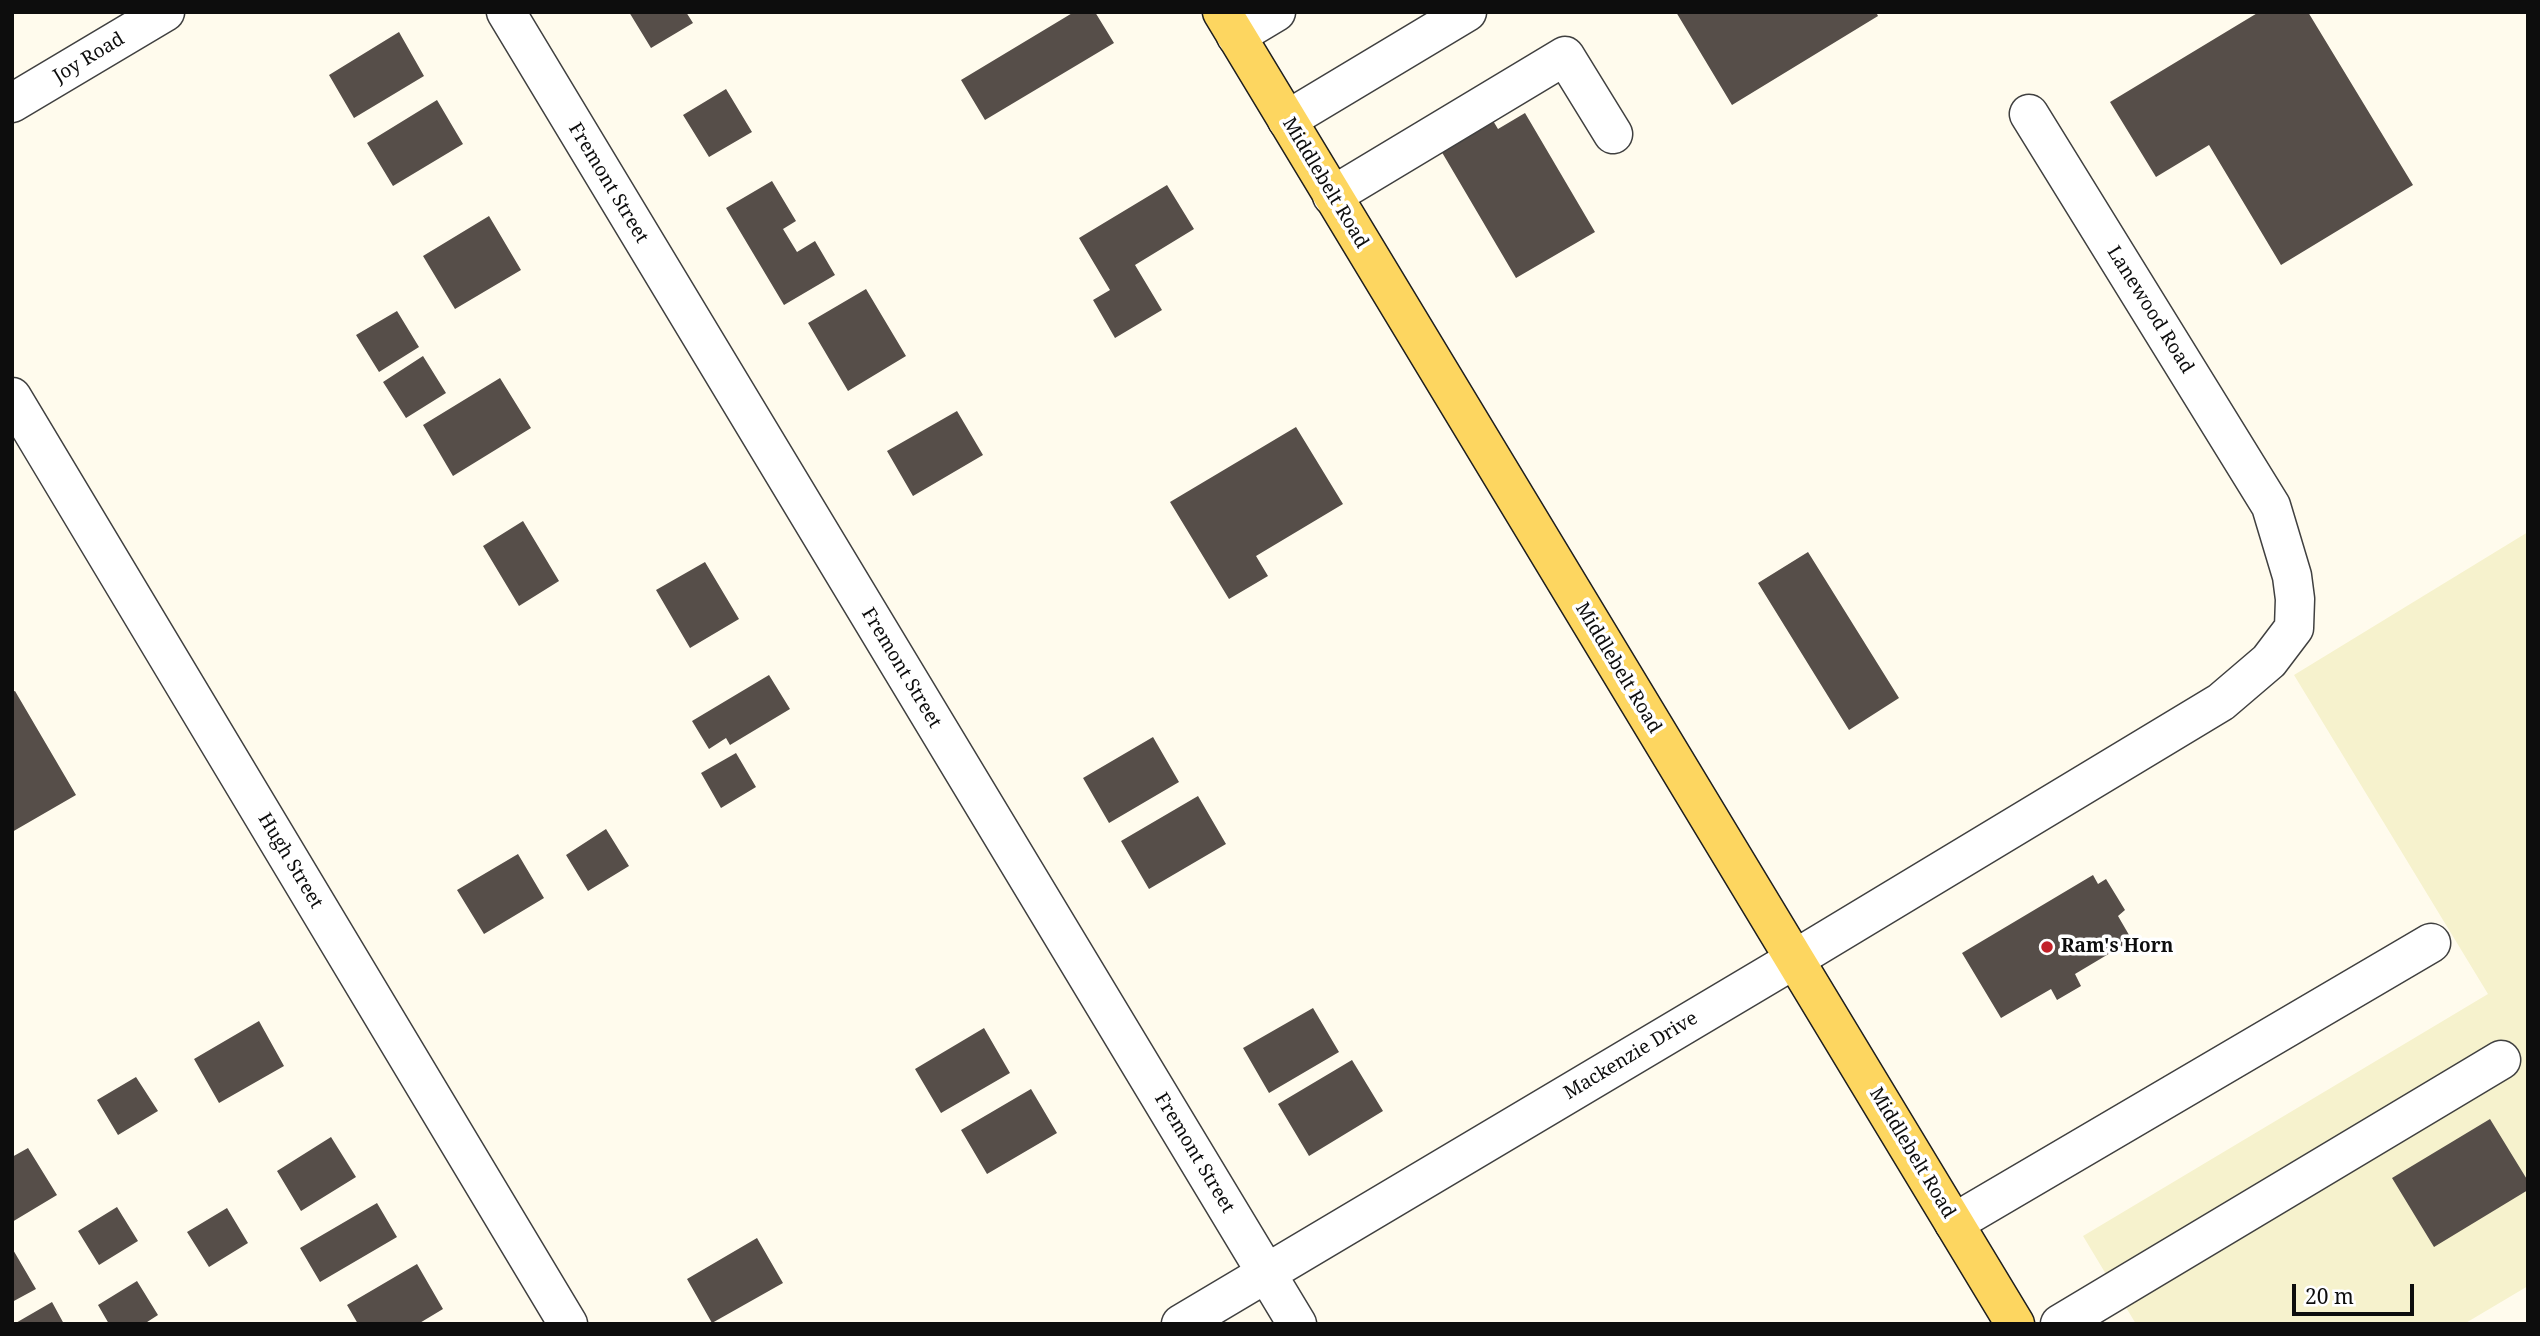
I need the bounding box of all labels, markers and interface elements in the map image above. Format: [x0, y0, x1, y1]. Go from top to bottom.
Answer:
street label: Joy Road [49, 28, 129, 88]
street label: Middlebelt Road [1277, 114, 1373, 252]
street label: Fremont Street [563, 119, 653, 247]
street label: Lanewood Road [2102, 242, 2198, 378]
street label: Middlebelt Road [1570, 599, 1666, 737]
street label: Fremont Street [856, 604, 946, 732]
street label: Hugh Street [253, 809, 327, 913]
place label: Ram's Horn [2061, 936, 2173, 958]
marker: Ram's Horn [2039, 939, 2055, 955]
street label: Mackenzie Drive [1560, 1007, 1702, 1105]
street label: Middlebelt Road [1864, 1084, 1960, 1222]
street label: Fremont Street [1149, 1089, 1239, 1217]
scale bar [2295, 1270, 2418, 1314]
text: 20 m [2305, 1282, 2354, 1310]

